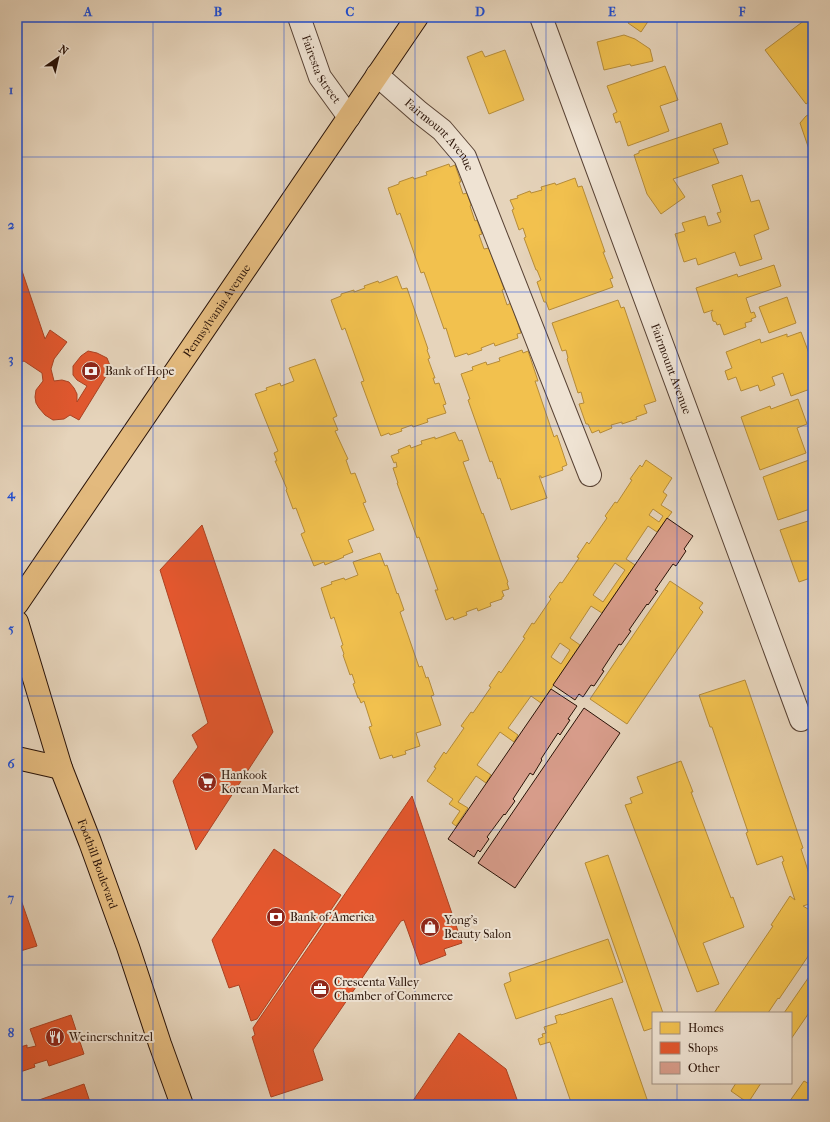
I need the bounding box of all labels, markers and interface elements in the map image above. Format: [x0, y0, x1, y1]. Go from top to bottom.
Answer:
text: A [83, 4, 93, 19]
text: B [214, 4, 223, 19]
text: C [346, 4, 355, 19]
text: D [475, 4, 485, 19]
text: E [608, 4, 616, 19]
text: F [738, 4, 746, 19]
street label: Fairesta Street [299, 33, 344, 107]
north arrow [38, 38, 78, 78]
text: N [56, 42, 71, 58]
text: 1 [9, 82, 14, 97]
street label: Fairmount Avenue [402, 96, 477, 173]
text: 2 [8, 217, 15, 232]
street label: Pennsylvania Avenue [180, 261, 254, 360]
street label: Fairmount Avenue [648, 321, 694, 416]
text: 3 [8, 351, 14, 367]
bank icon: Bank of Hope [80, 360, 102, 382]
place label: Bank of Hope [105, 364, 175, 378]
text: 4 [6, 486, 16, 502]
text: 5 [8, 621, 14, 636]
text: 6 [7, 756, 15, 771]
place label: Hankook Korean Market [221, 768, 300, 796]
supermarket icon: Hankook Korean Market [196, 771, 218, 793]
street label: Foothill Boulevard [75, 817, 121, 911]
text: 7 [7, 890, 15, 905]
bank icon: Bank of America [265, 906, 287, 928]
place label: Bank of America [290, 910, 375, 924]
place label: Yong's Beauty Salon [443, 913, 511, 941]
shop icon: Yong's Beauty Salon [419, 916, 441, 938]
place label: Crescenta Valley Chamber of Commerce [334, 975, 453, 1003]
office icon: Crescenta Valley Chamber of Commerce [309, 978, 331, 1000]
legend [652, 1012, 792, 1084]
text: Homes [688, 1021, 724, 1035]
text: 8 [8, 1025, 15, 1040]
restaurant icon: Weinerschnitzel [44, 1026, 66, 1048]
place label: Weinerschnitzel [68, 1030, 154, 1044]
text: Shops [688, 1041, 718, 1055]
text: Other [688, 1061, 720, 1075]

